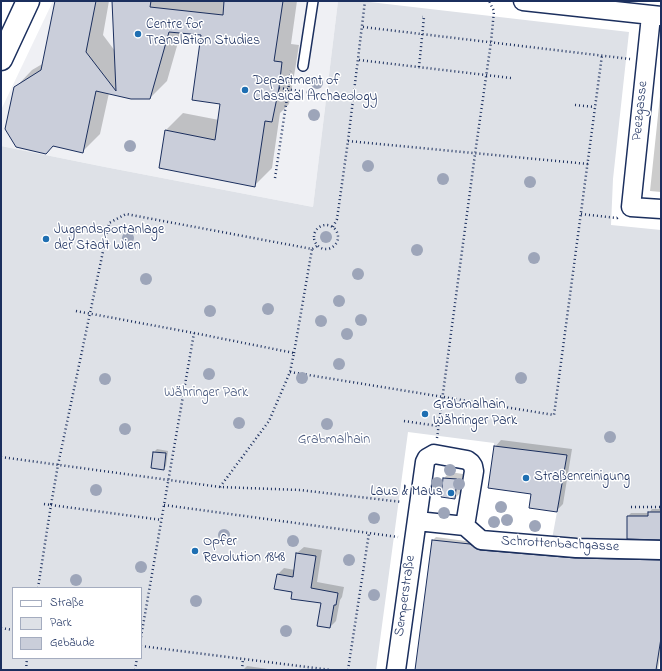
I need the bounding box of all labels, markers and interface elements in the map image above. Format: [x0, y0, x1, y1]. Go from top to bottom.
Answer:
place label: Centre for Translation Studies [146, 18, 260, 50]
marker: Centre for Translation Studies [133, 29, 143, 39]
place label: Department of Classical Archaeology [253, 74, 377, 106]
street label: Peezgasse [630, 80, 652, 142]
marker: Department of Classical Archaeology [240, 85, 250, 95]
place label: Jugendsportanlage der Stadt Wien [54, 223, 164, 256]
marker: Jugendsportanlage der Stadt Wien [41, 234, 51, 244]
park label: Währinger Park [164, 386, 248, 402]
place label: Grabmalhain Währinger Park [433, 398, 517, 430]
marker: Grabmalhain Währinger Park [420, 409, 430, 419]
park label: Grabmalhain [298, 433, 370, 449]
place label: Straßenreinigung [534, 470, 630, 486]
marker: Straßenreinigung [521, 473, 531, 483]
place label: Laus & Maus [371, 485, 443, 501]
marker: Laus & Maus [446, 488, 456, 498]
street label: Schrottenbachgasse [501, 534, 619, 556]
place label: Opfer Revolution 1848 [203, 535, 285, 568]
marker: Opfer Revolution 1848 [190, 546, 200, 556]
street label: Semperstraße [392, 554, 420, 638]
legend [12, 587, 142, 659]
text: Straße [50, 594, 84, 612]
text: Park [50, 614, 72, 632]
text: Gebäude [50, 634, 94, 652]

